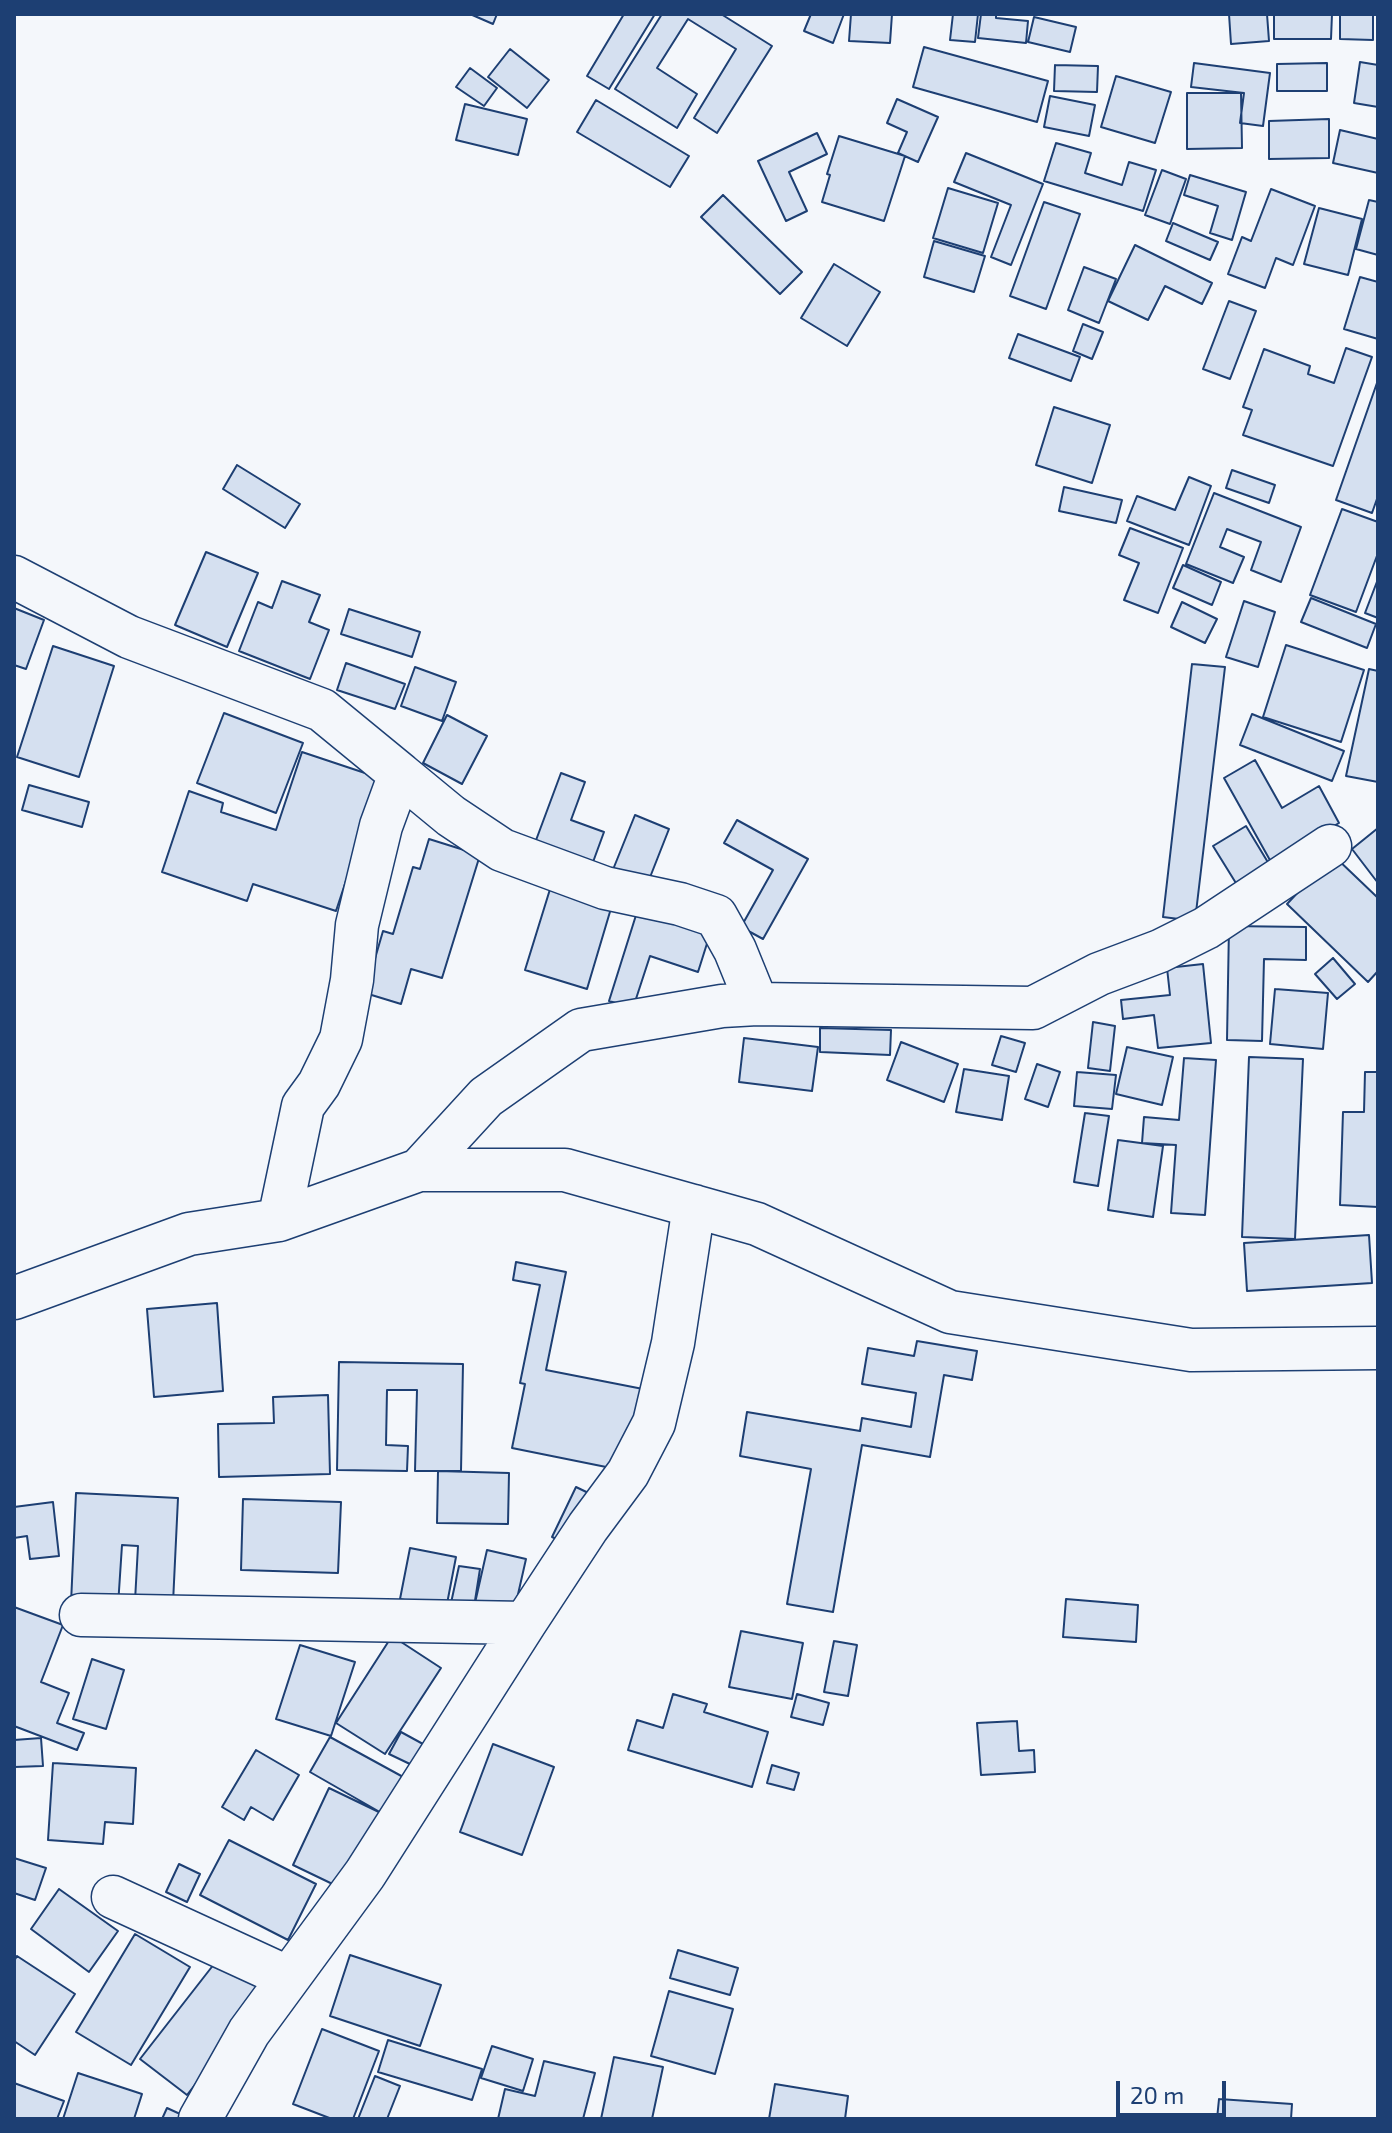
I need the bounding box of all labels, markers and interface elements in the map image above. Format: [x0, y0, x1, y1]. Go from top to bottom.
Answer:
scale bar [1120, 2065, 1230, 2115]
text: 20 m [1130, 2080, 1184, 2109]

